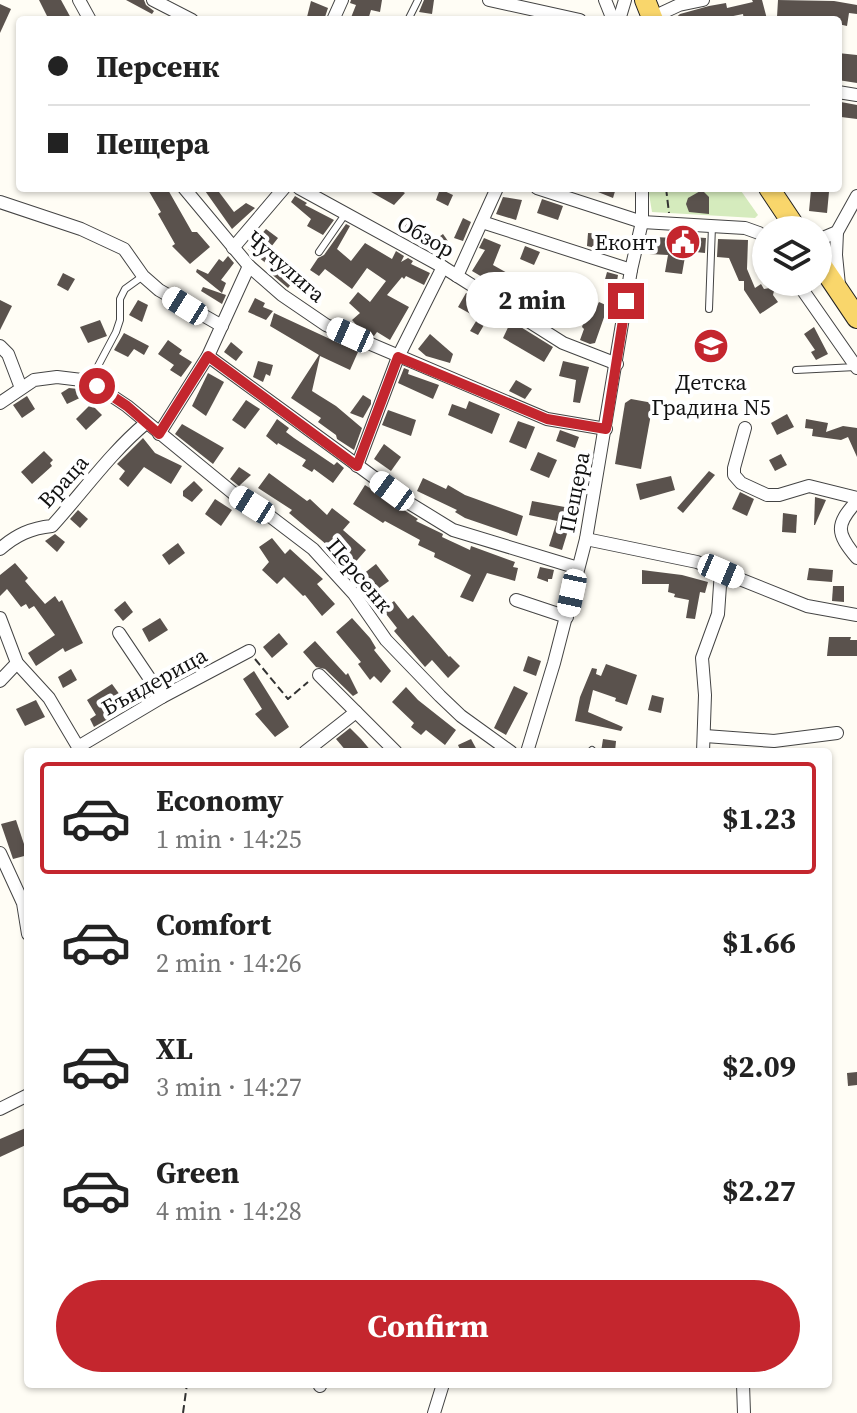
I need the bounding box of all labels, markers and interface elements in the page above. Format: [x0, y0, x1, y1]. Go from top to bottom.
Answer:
text: Персенк [96, 46, 219, 87]
text: Пещера [96, 123, 209, 164]
street label: Обзор [392, 208, 460, 264]
map controls [752, 216, 832, 296]
button: layers [752, 216, 832, 296]
street label: Чучулига [240, 223, 333, 309]
public building icon: Еконт [664, 223, 702, 261]
place label: Еконт [595, 227, 657, 257]
callout: 2 min [466, 273, 598, 329]
text: 2 min [498, 282, 566, 318]
car [158, 283, 212, 329]
route end [608, 283, 644, 319]
car [323, 314, 377, 356]
school or university icon: Детска Градина N5 [692, 327, 730, 365]
place label: Детска Градина N5 [651, 367, 771, 422]
route start [79, 368, 115, 404]
street label: Враца [31, 447, 96, 514]
street label: Пещера [551, 448, 597, 535]
car [366, 467, 418, 515]
car [225, 482, 279, 528]
street label: Персенк [320, 531, 400, 619]
car [694, 551, 748, 591]
car [555, 567, 589, 619]
street label: Бъндерица [96, 639, 213, 722]
text: Economy [156, 780, 284, 821]
icon: car [60, 782, 132, 854]
text: $1.23 [722, 798, 796, 839]
text: 1 min · 14:25 [156, 821, 302, 857]
text: Comfort [156, 904, 271, 945]
icon: car [60, 906, 132, 978]
text: $1.66 [722, 922, 796, 963]
text: 2 min · 14:26 [156, 945, 302, 981]
text: XL [156, 1028, 193, 1069]
icon: car [60, 1030, 132, 1102]
text: $2.09 [722, 1046, 796, 1087]
text: 3 min · 14:27 [156, 1069, 302, 1105]
text: Green [156, 1152, 239, 1193]
icon: car [60, 1154, 132, 1226]
text: $2.27 [722, 1170, 796, 1211]
text: 4 min · 14:28 [156, 1193, 302, 1229]
button: Confirm [56, 1280, 800, 1372]

